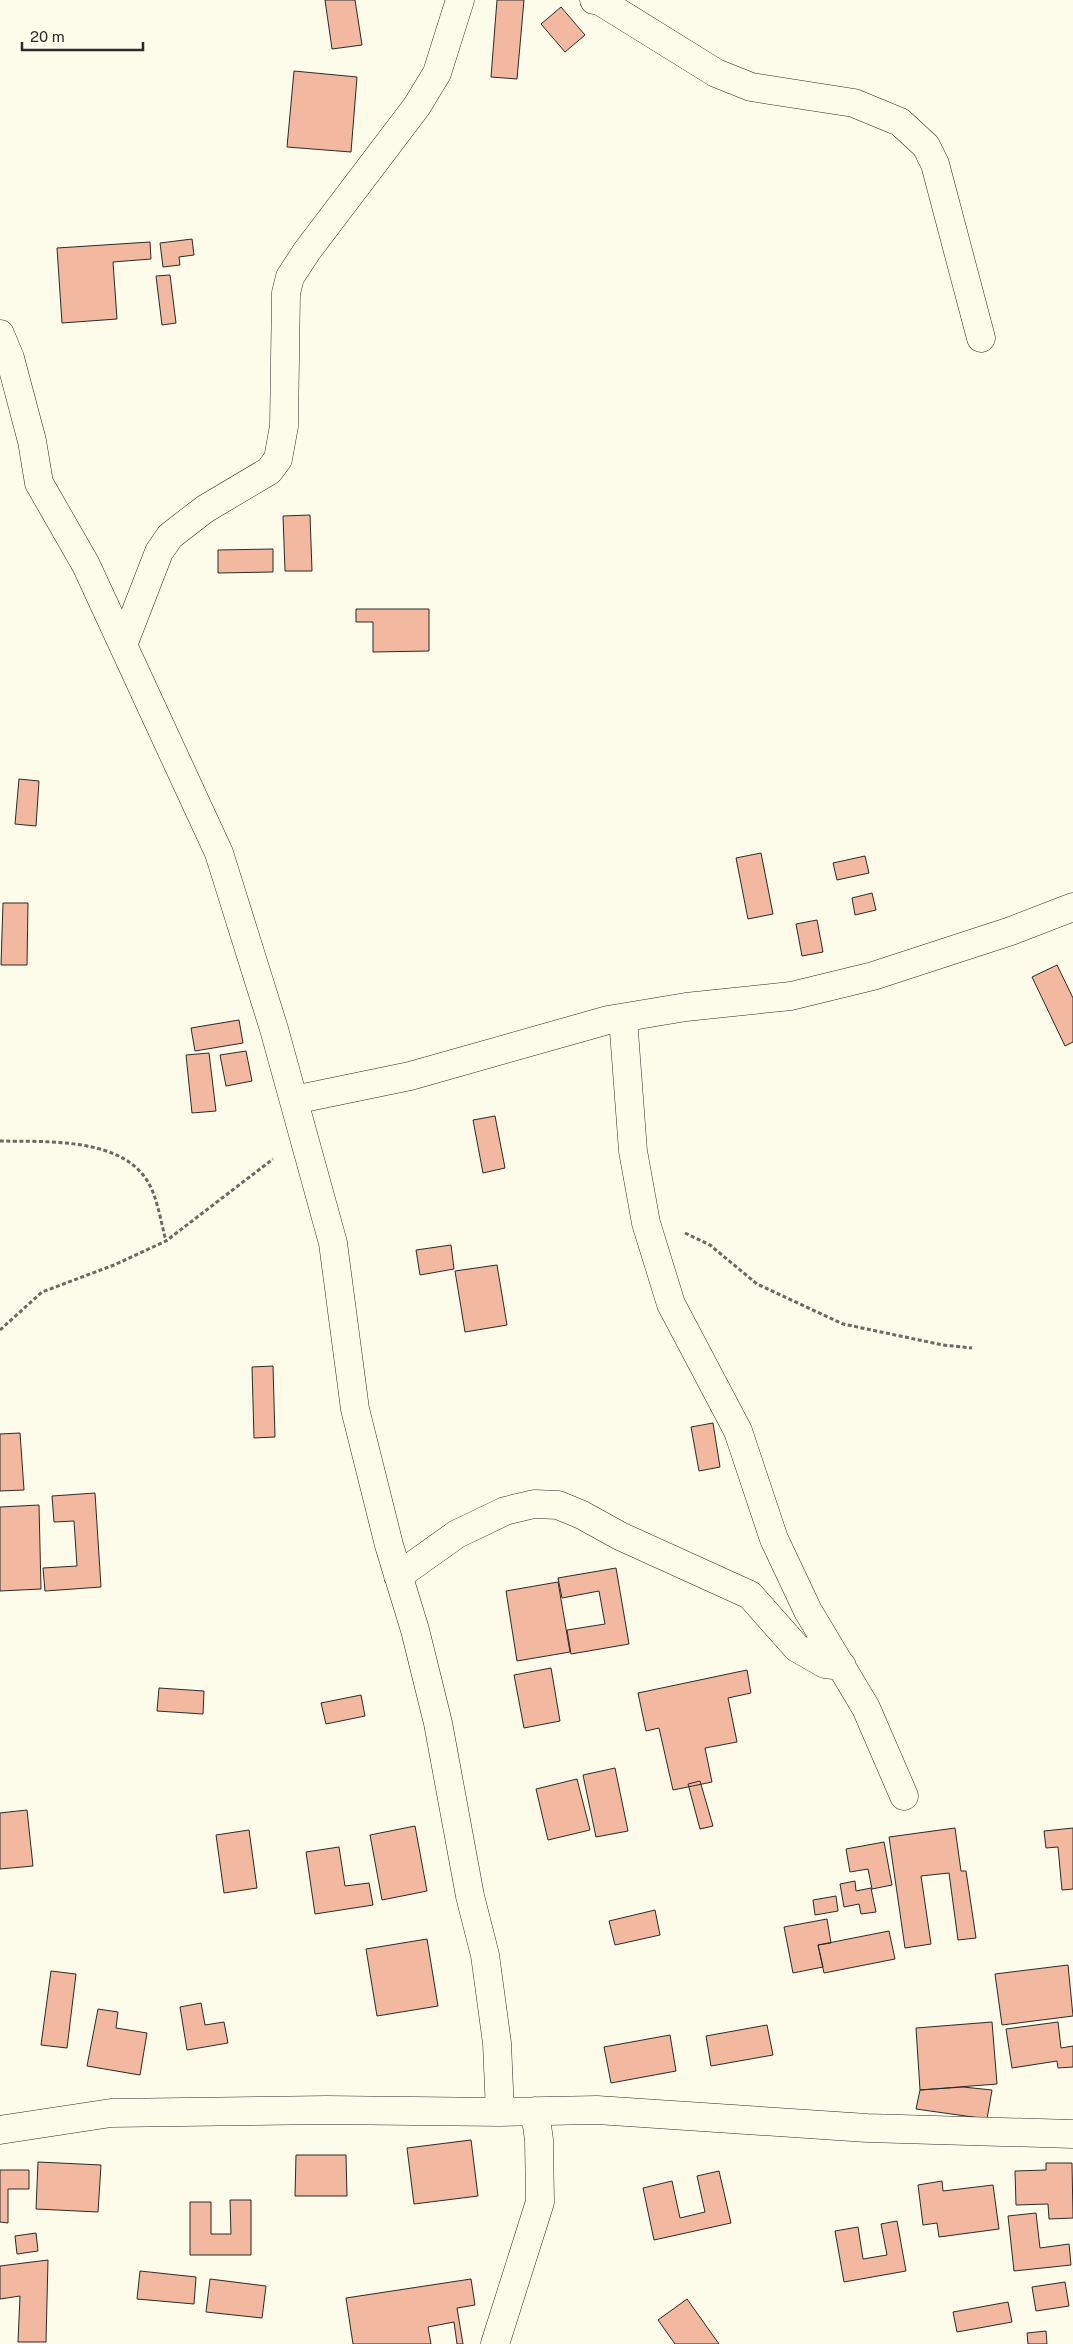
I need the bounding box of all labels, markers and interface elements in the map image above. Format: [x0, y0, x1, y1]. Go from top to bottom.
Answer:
scale bar [22, 20, 144, 52]
text: 20 m [30, 28, 65, 45]

